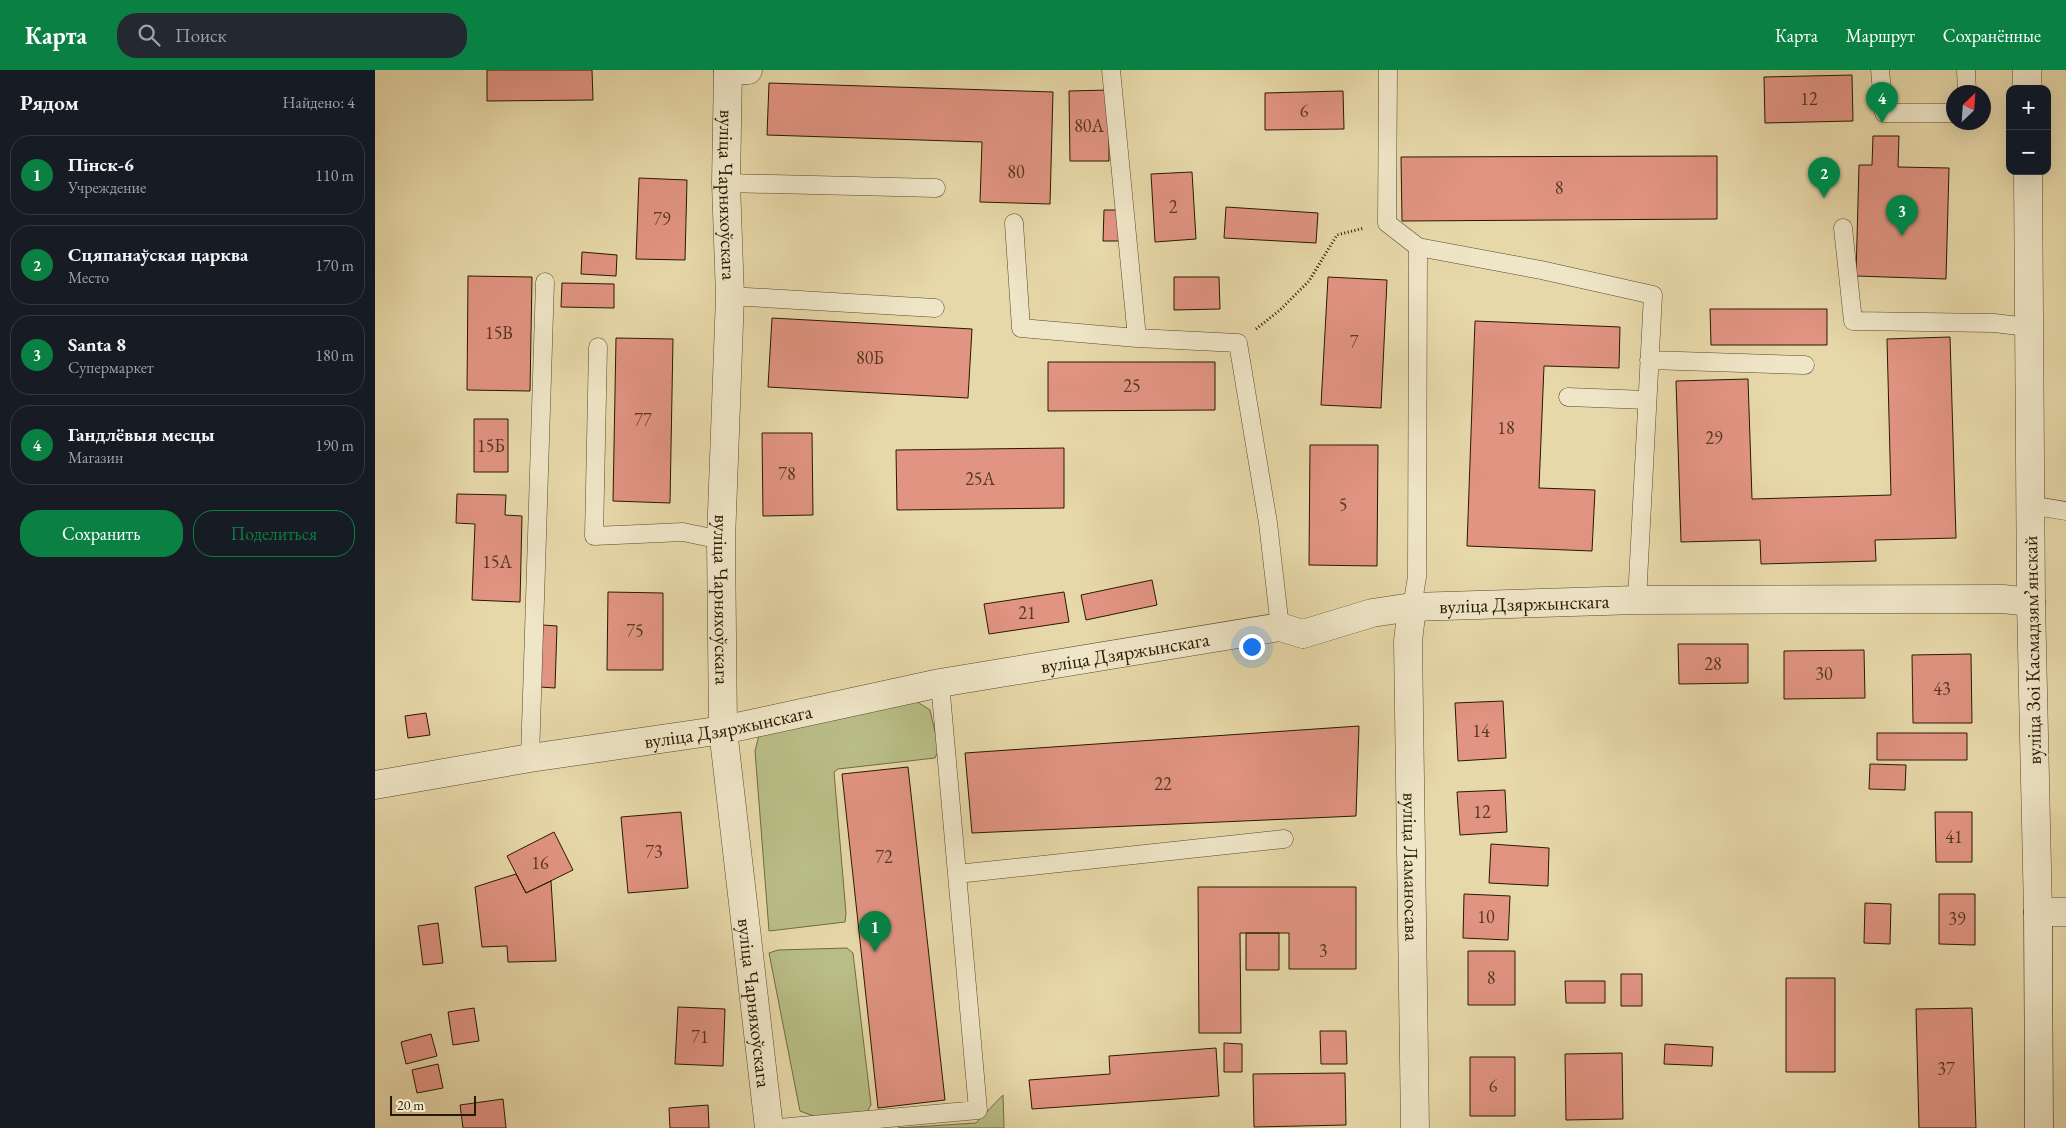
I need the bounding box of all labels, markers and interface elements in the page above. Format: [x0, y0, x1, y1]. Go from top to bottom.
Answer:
search box [117, 13, 467, 58]
text: Карта [25, 20, 87, 51]
icon: search [135, 21, 163, 49]
text: Поиск [175, 23, 227, 48]
text: Карта [1775, 24, 1818, 47]
text: Маршрут [1846, 24, 1915, 47]
text: Сохранённые [1943, 24, 2041, 47]
pin: 4 [1866, 82, 1898, 123]
north arrow [1946, 85, 1991, 130]
map controls [2006, 85, 2051, 175]
button: + [2006, 85, 2051, 130]
house number: 12 [1800, 87, 1818, 110]
text: Рядом [20, 89, 79, 116]
text: Найдено: 4 [283, 92, 355, 113]
house number: 6 [1300, 99, 1309, 122]
street label: вуліца Чарняхоўскага [713, 110, 742, 281]
house number: 80А [1074, 114, 1104, 137]
button: − [2006, 130, 2051, 175]
text: Пінск-6 [68, 152, 134, 177]
pin: 2 [1808, 157, 1840, 198]
house number: 80 [1007, 160, 1025, 183]
text: 1 [33, 165, 41, 186]
text: 110 m [315, 165, 354, 186]
house number: 8 [1555, 176, 1563, 199]
text: Учреждение [68, 177, 146, 198]
house number: 2 [1169, 195, 1178, 218]
pin: 3 [1886, 195, 1918, 236]
house number: 79 [653, 207, 671, 230]
text: Сцяпанаўская царква [68, 242, 248, 267]
text: 2 [33, 255, 41, 276]
text: 170 m [315, 255, 354, 276]
text: Место [68, 267, 109, 288]
house number: 15В [485, 321, 513, 344]
house number: 7 [1350, 330, 1359, 353]
text: Santa 8 [68, 332, 126, 357]
text: 3 [33, 345, 41, 366]
text: 180 m [315, 345, 354, 366]
house number: 80Б [856, 346, 884, 369]
text: Супермаркет [68, 357, 154, 378]
house number: 25 [1123, 374, 1141, 397]
house number: 77 [634, 408, 652, 431]
house number: 18 [1497, 416, 1515, 439]
text: Гандлёвыя месцы [68, 422, 215, 447]
house number: 29 [1705, 426, 1723, 449]
house number: 15Б [477, 434, 505, 457]
text: 4 [33, 435, 41, 456]
text: 190 m [315, 435, 354, 456]
text: Магазин [68, 447, 123, 468]
house number: 78 [778, 462, 796, 485]
house number: 25А [965, 467, 995, 490]
house number: 5 [1339, 493, 1347, 516]
button: Сохранить [20, 510, 183, 557]
button: Поделиться [193, 510, 355, 557]
street label: вуліца Чарняхоўскага [708, 514, 736, 685]
street label: вуліца Зоі Касмадзямʼянскай [2017, 535, 2047, 765]
house number: 15А [482, 550, 512, 573]
street label: вуліца Дзяржынскага [1439, 588, 1610, 619]
house number: 21 [1018, 601, 1036, 624]
house number: 75 [626, 619, 644, 642]
street label: вуліца Дзяржынскага [1039, 626, 1211, 679]
your location [1239, 634, 1265, 660]
house number: 28 [1704, 652, 1722, 675]
house number: 30 [1815, 662, 1833, 685]
house number: 43 [1933, 677, 1951, 700]
street label: вуліца Дзяржынскага [642, 698, 815, 754]
house number: 14 [1472, 719, 1490, 742]
house number: 22 [1154, 772, 1172, 795]
street label: вуліца Ламаносава [1397, 792, 1425, 941]
house number: 12 [1473, 800, 1491, 823]
house number: 41 [1945, 825, 1963, 848]
house number: 73 [645, 840, 663, 863]
house number: 72 [875, 845, 893, 868]
house number: 16 [531, 851, 549, 874]
house number: 10 [1477, 905, 1495, 928]
house number: 39 [1948, 907, 1966, 930]
pin: 1 [859, 911, 891, 952]
street label: вуліца Чарняхоўскага [732, 917, 777, 1089]
house number: 3 [1319, 939, 1327, 962]
house number: 8 [1487, 966, 1495, 989]
house number: 71 [691, 1025, 709, 1048]
house number: 37 [1937, 1057, 1955, 1080]
house number: 6 [1489, 1074, 1498, 1097]
scale bar [390, 1093, 476, 1116]
text: 20 m [397, 1096, 424, 1114]

